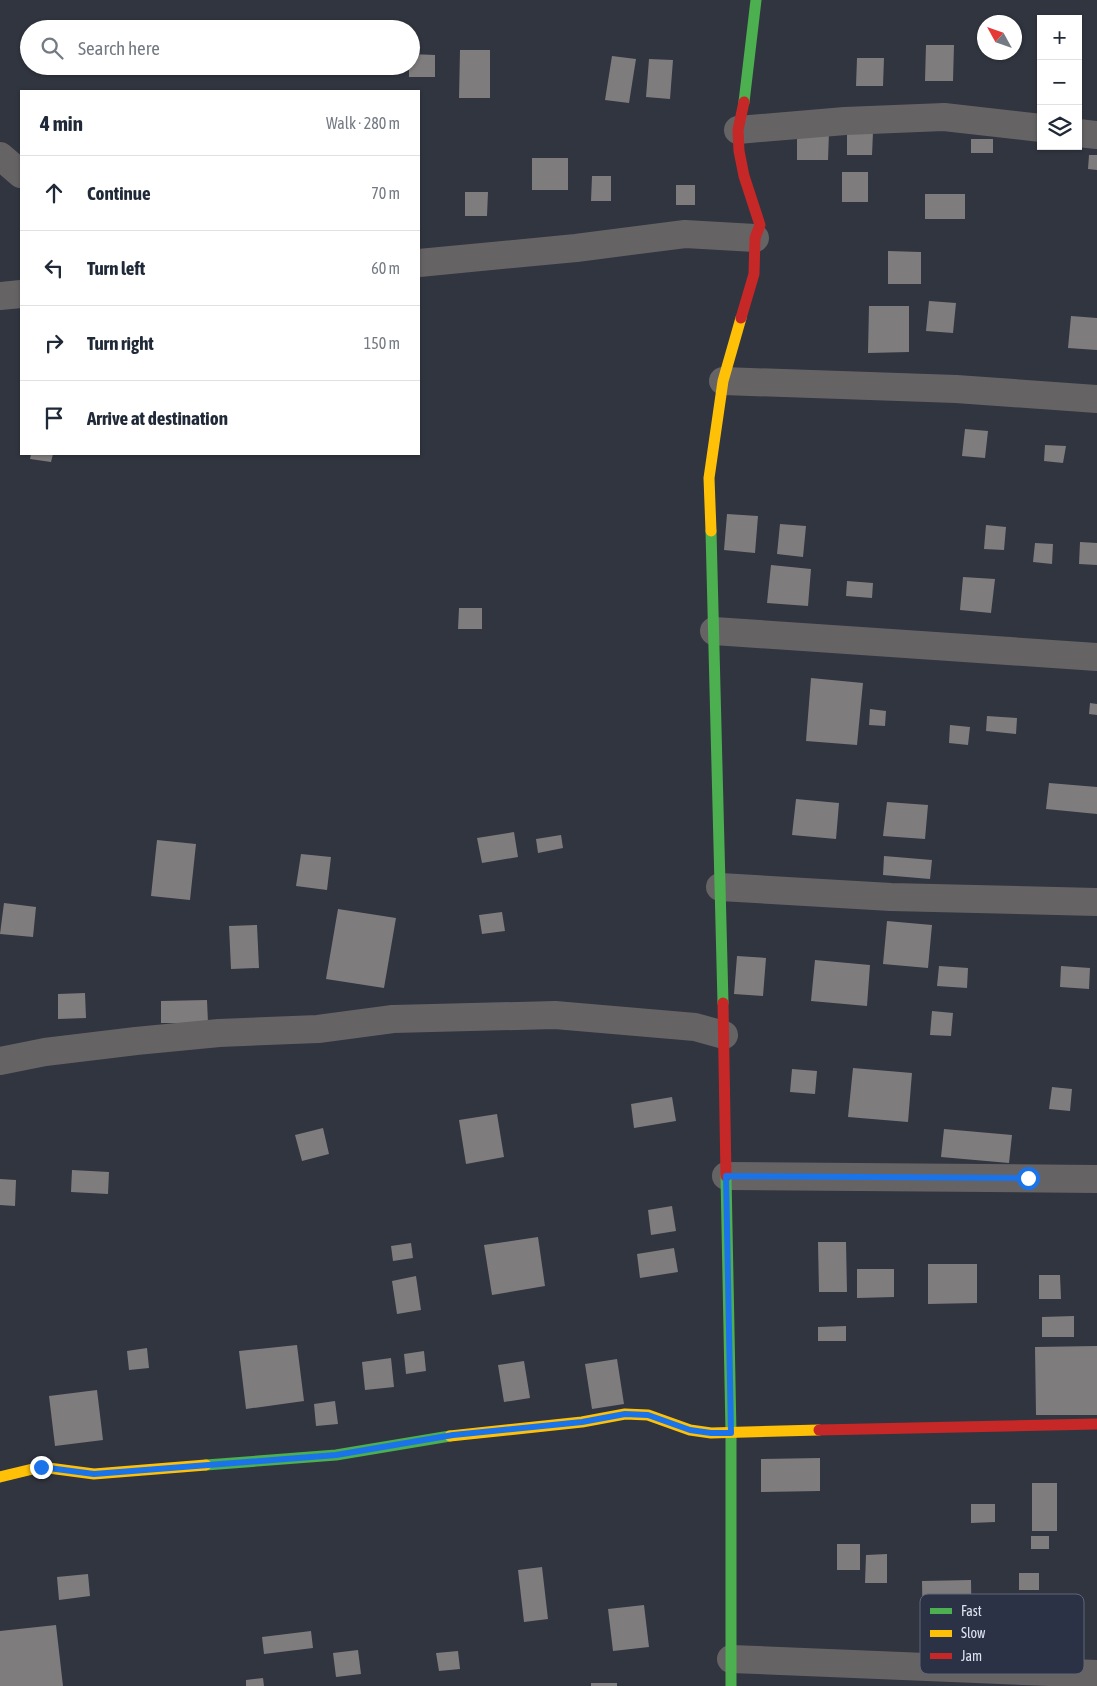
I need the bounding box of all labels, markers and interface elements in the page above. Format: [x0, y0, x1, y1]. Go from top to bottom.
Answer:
north arrow [977, 15, 1022, 60]
map controls [1037, 15, 1082, 150]
button: + [1037, 15, 1082, 60]
search box [20, 20, 420, 75]
icon: search [38, 34, 66, 62]
text: Search here [78, 37, 160, 59]
button: − [1037, 60, 1082, 105]
button: layers [1037, 105, 1082, 150]
text: 4 min [40, 111, 83, 135]
text: Walk · 280 m [326, 114, 400, 132]
icon: ahead [40, 179, 68, 207]
text: Continue [87, 182, 151, 204]
text: 70 m [371, 184, 400, 202]
icon: left [40, 254, 68, 282]
text: Turn left [87, 257, 145, 279]
text: 60 m [371, 259, 400, 277]
icon: right [40, 329, 68, 357]
text: Turn right [87, 332, 154, 354]
text: 150 m [364, 334, 400, 352]
icon: arrive [40, 404, 68, 432]
text: Arrive at destination [87, 407, 228, 429]
route start [1017, 1167, 1040, 1190]
route end [30, 1456, 53, 1479]
legend [920, 1594, 1084, 1674]
text: Fast [961, 1603, 982, 1619]
text: Slow [961, 1625, 986, 1641]
text: Jam [961, 1648, 982, 1664]

